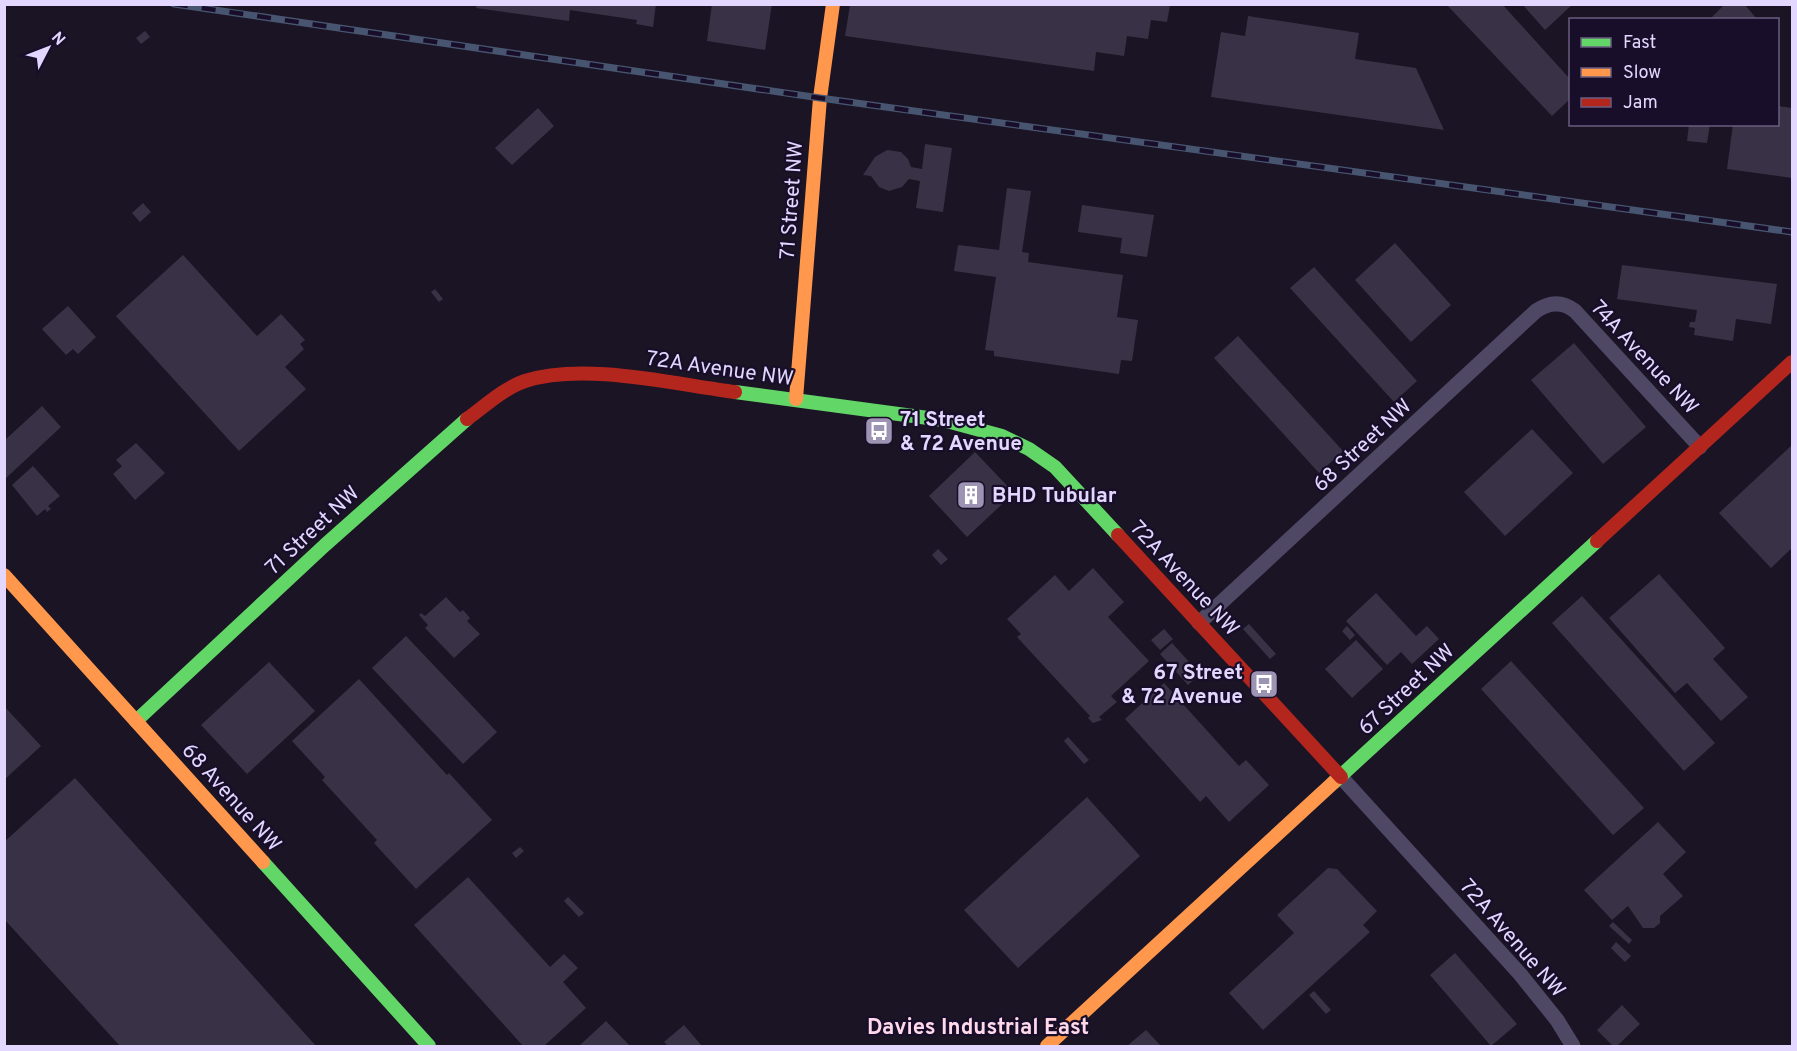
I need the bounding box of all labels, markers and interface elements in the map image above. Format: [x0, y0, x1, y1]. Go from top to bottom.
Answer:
north arrow [18, 18, 78, 78]
legend [1569, 18, 1779, 126]
text: N [46, 28, 69, 50]
text: Fast [1623, 32, 1656, 55]
text: Slow [1623, 62, 1661, 85]
text: Jam [1623, 92, 1658, 115]
street label: 71 Street NW [775, 140, 810, 260]
street label: 74A Avenue NW [1584, 295, 1704, 421]
street label: 72A Avenue NW [644, 346, 795, 393]
street label: 68 Street NW [1308, 393, 1418, 499]
place label: 71 Street & 72 Avenue [900, 407, 1022, 458]
bus stop icon: 71 Street & 72 Avenue [863, 415, 895, 447]
building icon: BHD Tubular [955, 479, 987, 511]
street label: 71 Street NW [260, 481, 366, 582]
place label: BHD Tubular [992, 483, 1117, 510]
street label: 72A Avenue NW [1123, 516, 1244, 643]
street label: 67 Street NW [1353, 639, 1461, 742]
place label: 67 Street & 72 Avenue [1121, 660, 1243, 711]
bus stop icon: 67 Street & 72 Avenue [1248, 668, 1280, 700]
street label: 68 Avenue NW [175, 738, 287, 858]
street label: 72A Avenue NW [1453, 874, 1571, 1004]
district label: Davies Industrial East [867, 1015, 1089, 1042]

